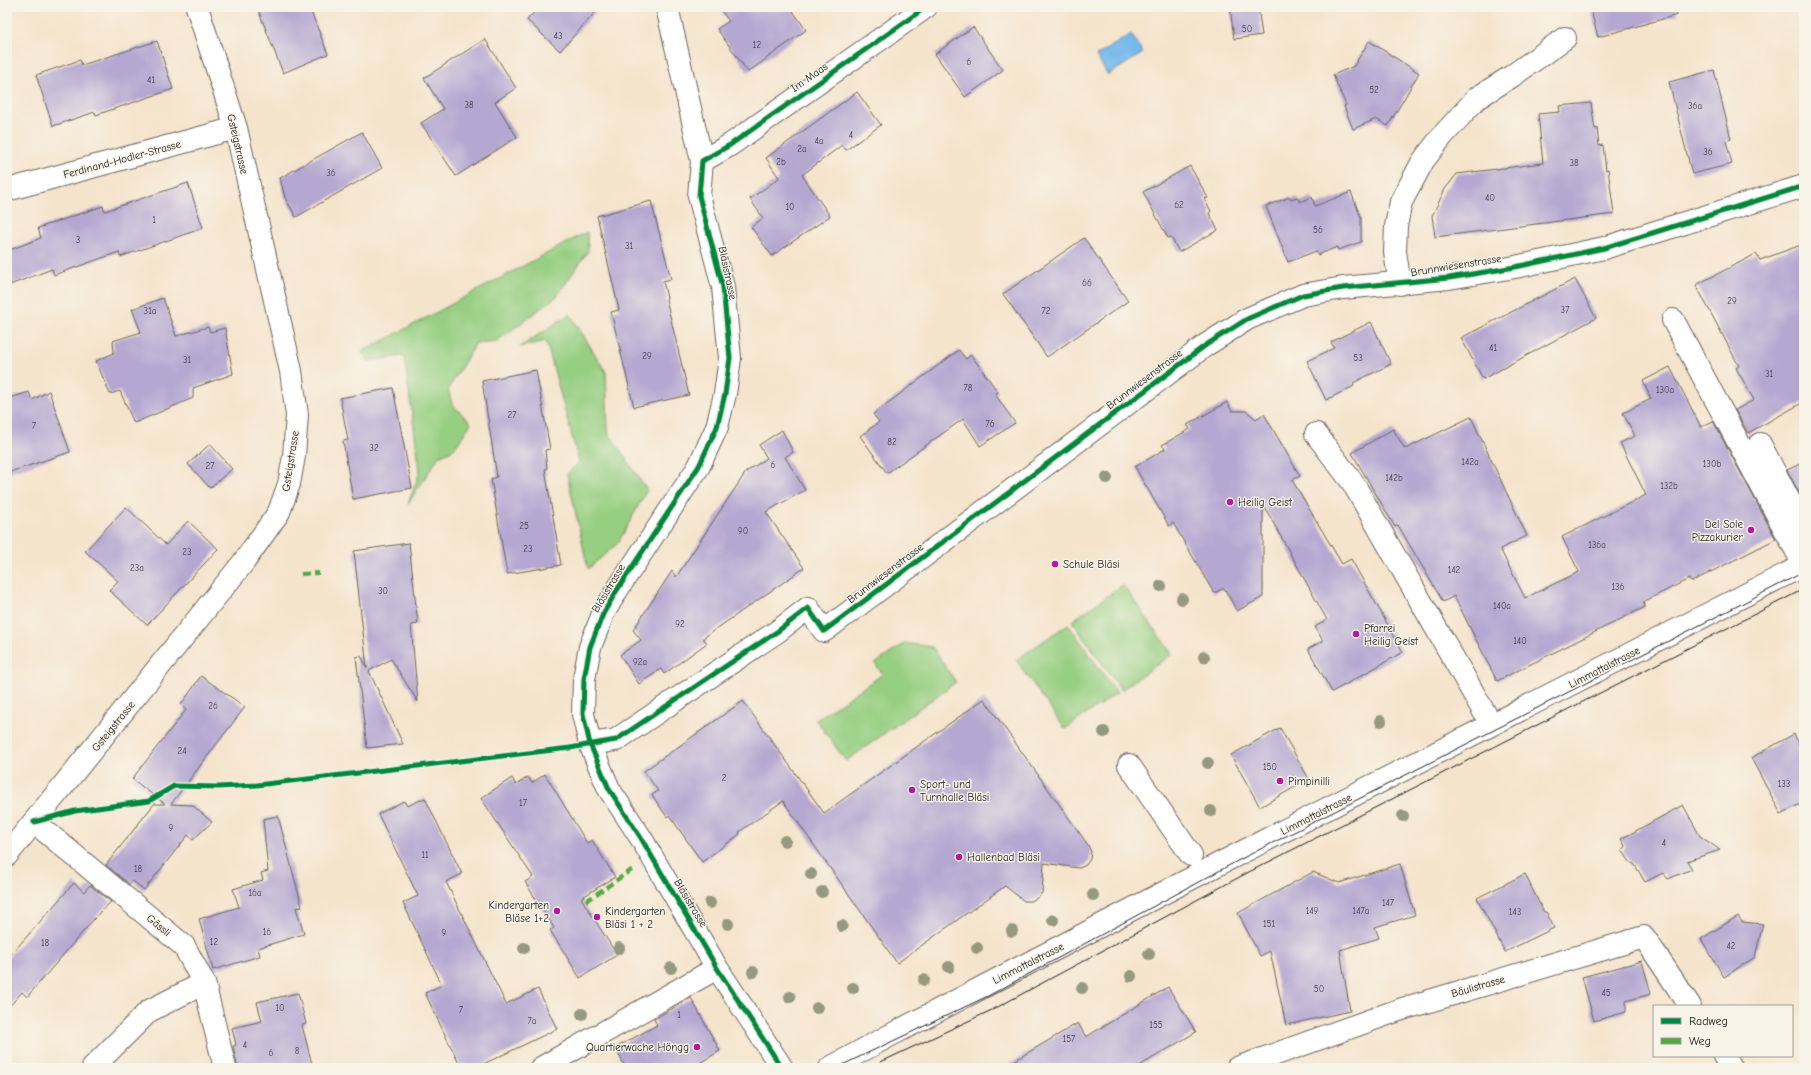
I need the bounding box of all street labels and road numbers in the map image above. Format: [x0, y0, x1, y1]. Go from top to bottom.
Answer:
street label: Im Maas [788, 60, 831, 95]
street label: Gsteigstrasse [224, 113, 251, 176]
street label: Ferdinand-Hodler-Strasse [62, 137, 183, 181]
street label: Bläsistrasse [716, 245, 740, 301]
street label: Brunnwiesenstrasse [1410, 252, 1503, 279]
street label: Brunnwiesenstrasse [1104, 346, 1185, 412]
street label: Gsteigstrasse [279, 429, 302, 492]
street label: Brunnwiesenstrasse [845, 540, 926, 606]
street label: Bläsistrasse [589, 561, 628, 615]
street label: Limmattalstrasse [1566, 644, 1642, 691]
street label: Gsteigstrasse [89, 698, 138, 754]
street label: Limmattalstrasse [1278, 791, 1354, 838]
street label: Bläsistrasse [671, 877, 710, 930]
street label: Gässli [144, 912, 173, 939]
street label: Limmattalstrasse [990, 940, 1066, 987]
street label: Bäulistrasse [1450, 972, 1507, 1000]

